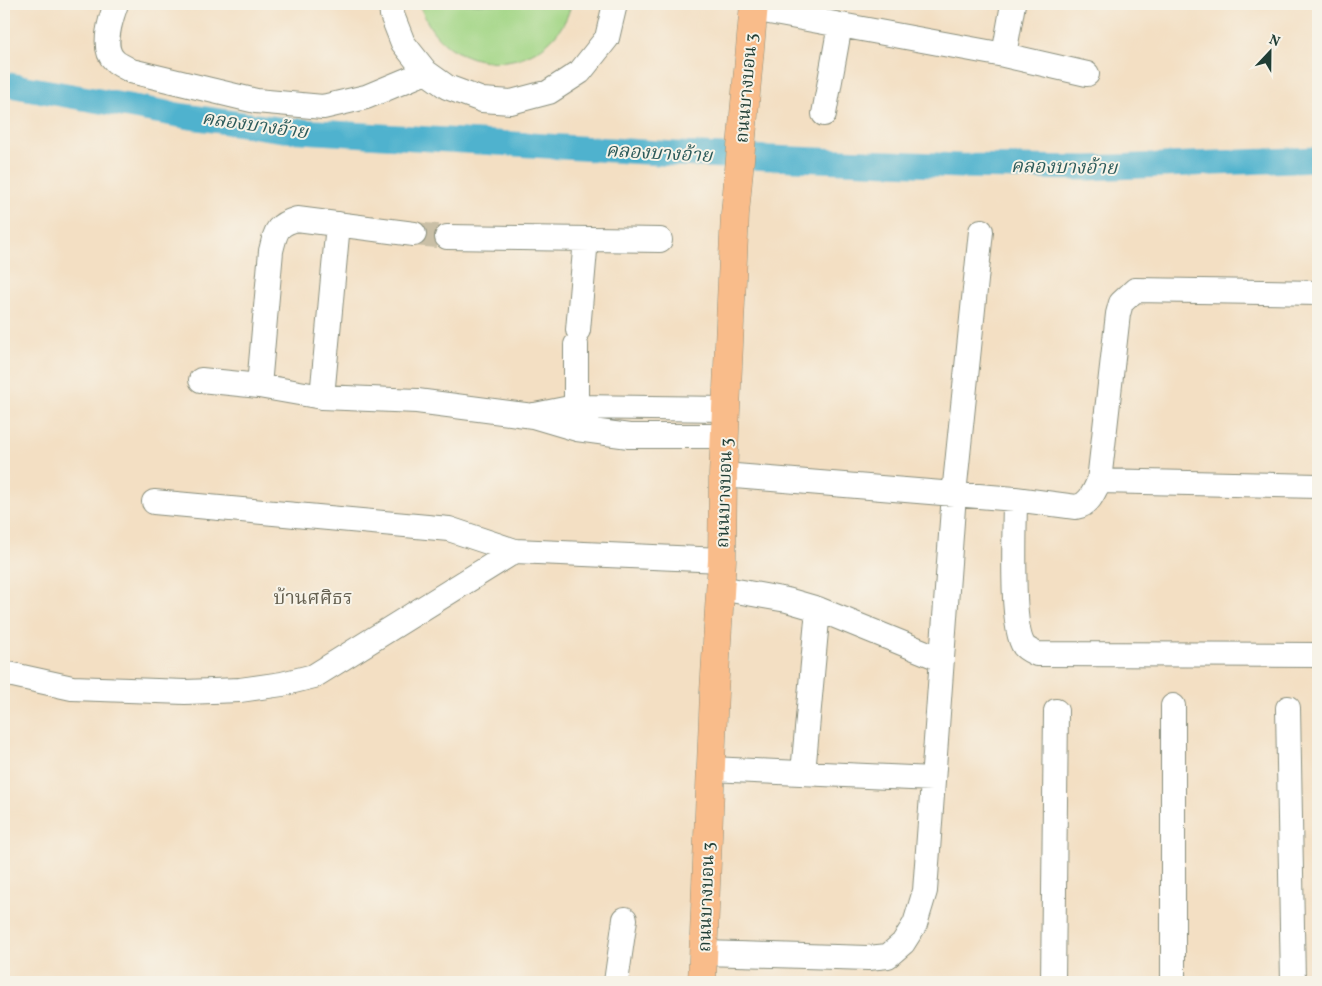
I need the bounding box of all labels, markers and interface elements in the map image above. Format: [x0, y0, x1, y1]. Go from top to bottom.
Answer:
north arrow [1244, 28, 1294, 78]
text: N [1266, 31, 1283, 52]
street label: ถนนบางบอน 3 [730, 32, 765, 144]
water label: คลองบางอ้าย [200, 106, 311, 146]
water label: คลองบางอ้าย [605, 138, 714, 170]
water label: คลองบางอ้าย [1011, 154, 1119, 182]
street label: ถนนบางบอน 3 [711, 437, 740, 549]
district label: บ้านศศิธร [274, 586, 352, 612]
street label: ถนนบางบอน 3 [693, 841, 722, 953]

